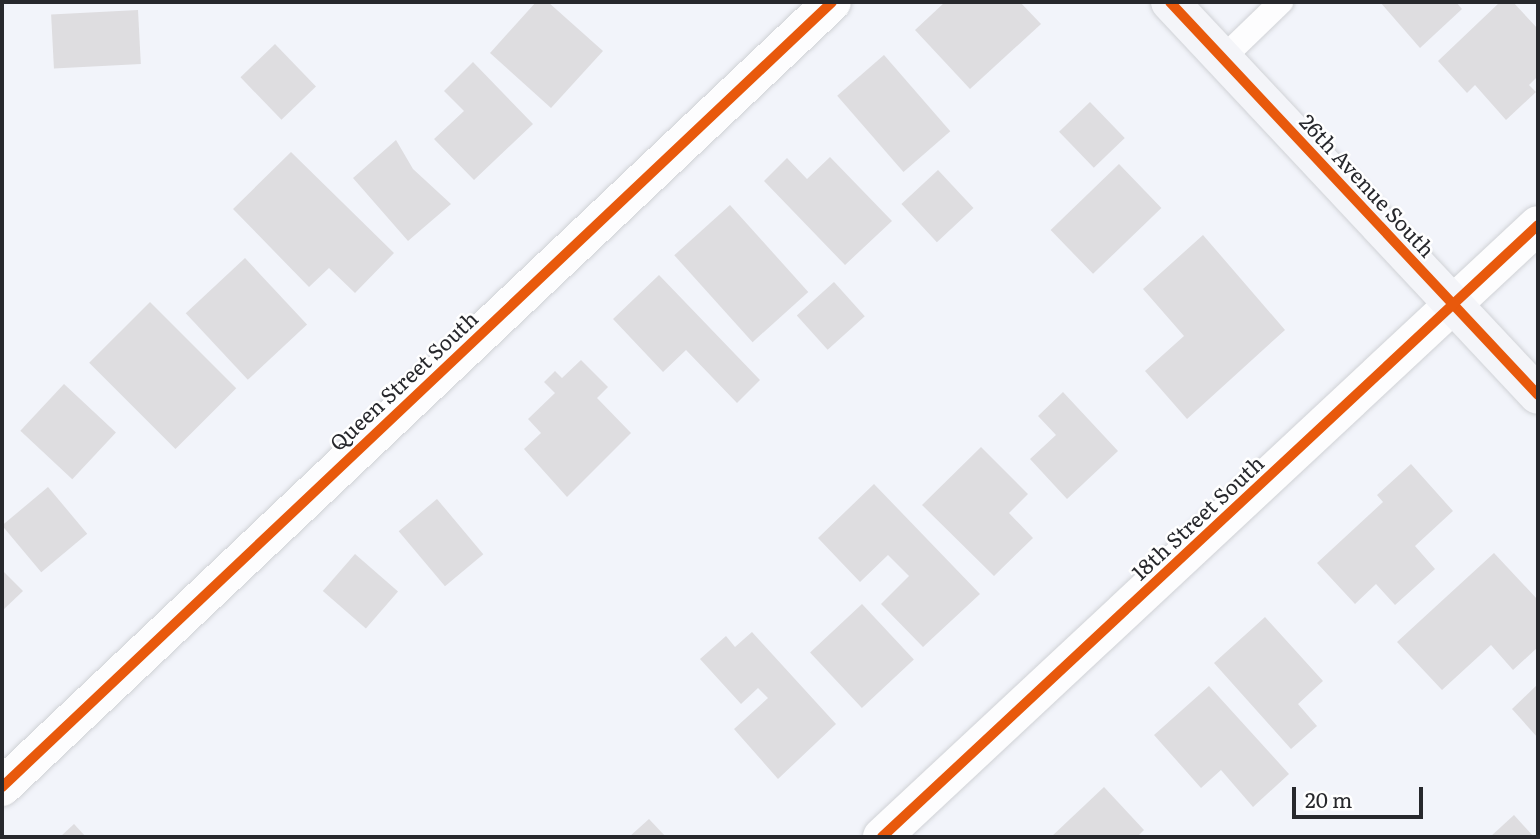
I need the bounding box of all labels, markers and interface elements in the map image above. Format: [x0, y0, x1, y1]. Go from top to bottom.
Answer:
street label: 26th Avenue South [1295, 108, 1441, 262]
street label: Queen Street South [324, 305, 482, 455]
street label: 18th Street South [1126, 450, 1268, 584]
scale bar [1295, 772, 1426, 816]
text: 20 m [1305, 783, 1352, 814]

